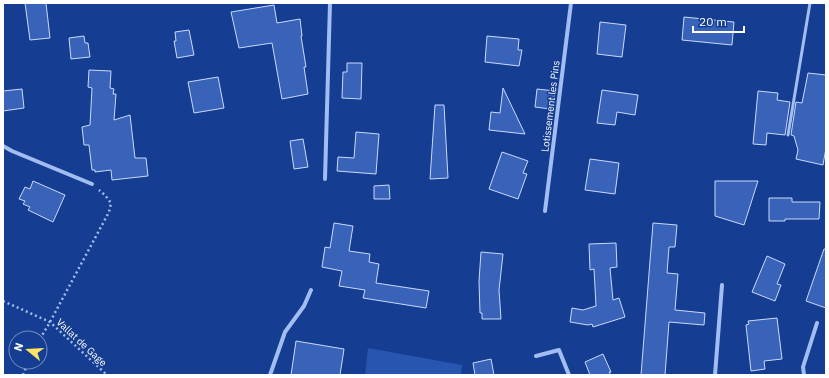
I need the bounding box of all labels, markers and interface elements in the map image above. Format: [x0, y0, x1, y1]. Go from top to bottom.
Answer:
scale bar [693, 8, 744, 34]
text: 20 m [699, 14, 727, 29]
street label: Lotissement les Pins [538, 59, 563, 153]
street label: Vallat de Gage [54, 316, 110, 369]
north arrow [8, 330, 48, 370]
text: N [11, 341, 26, 353]

